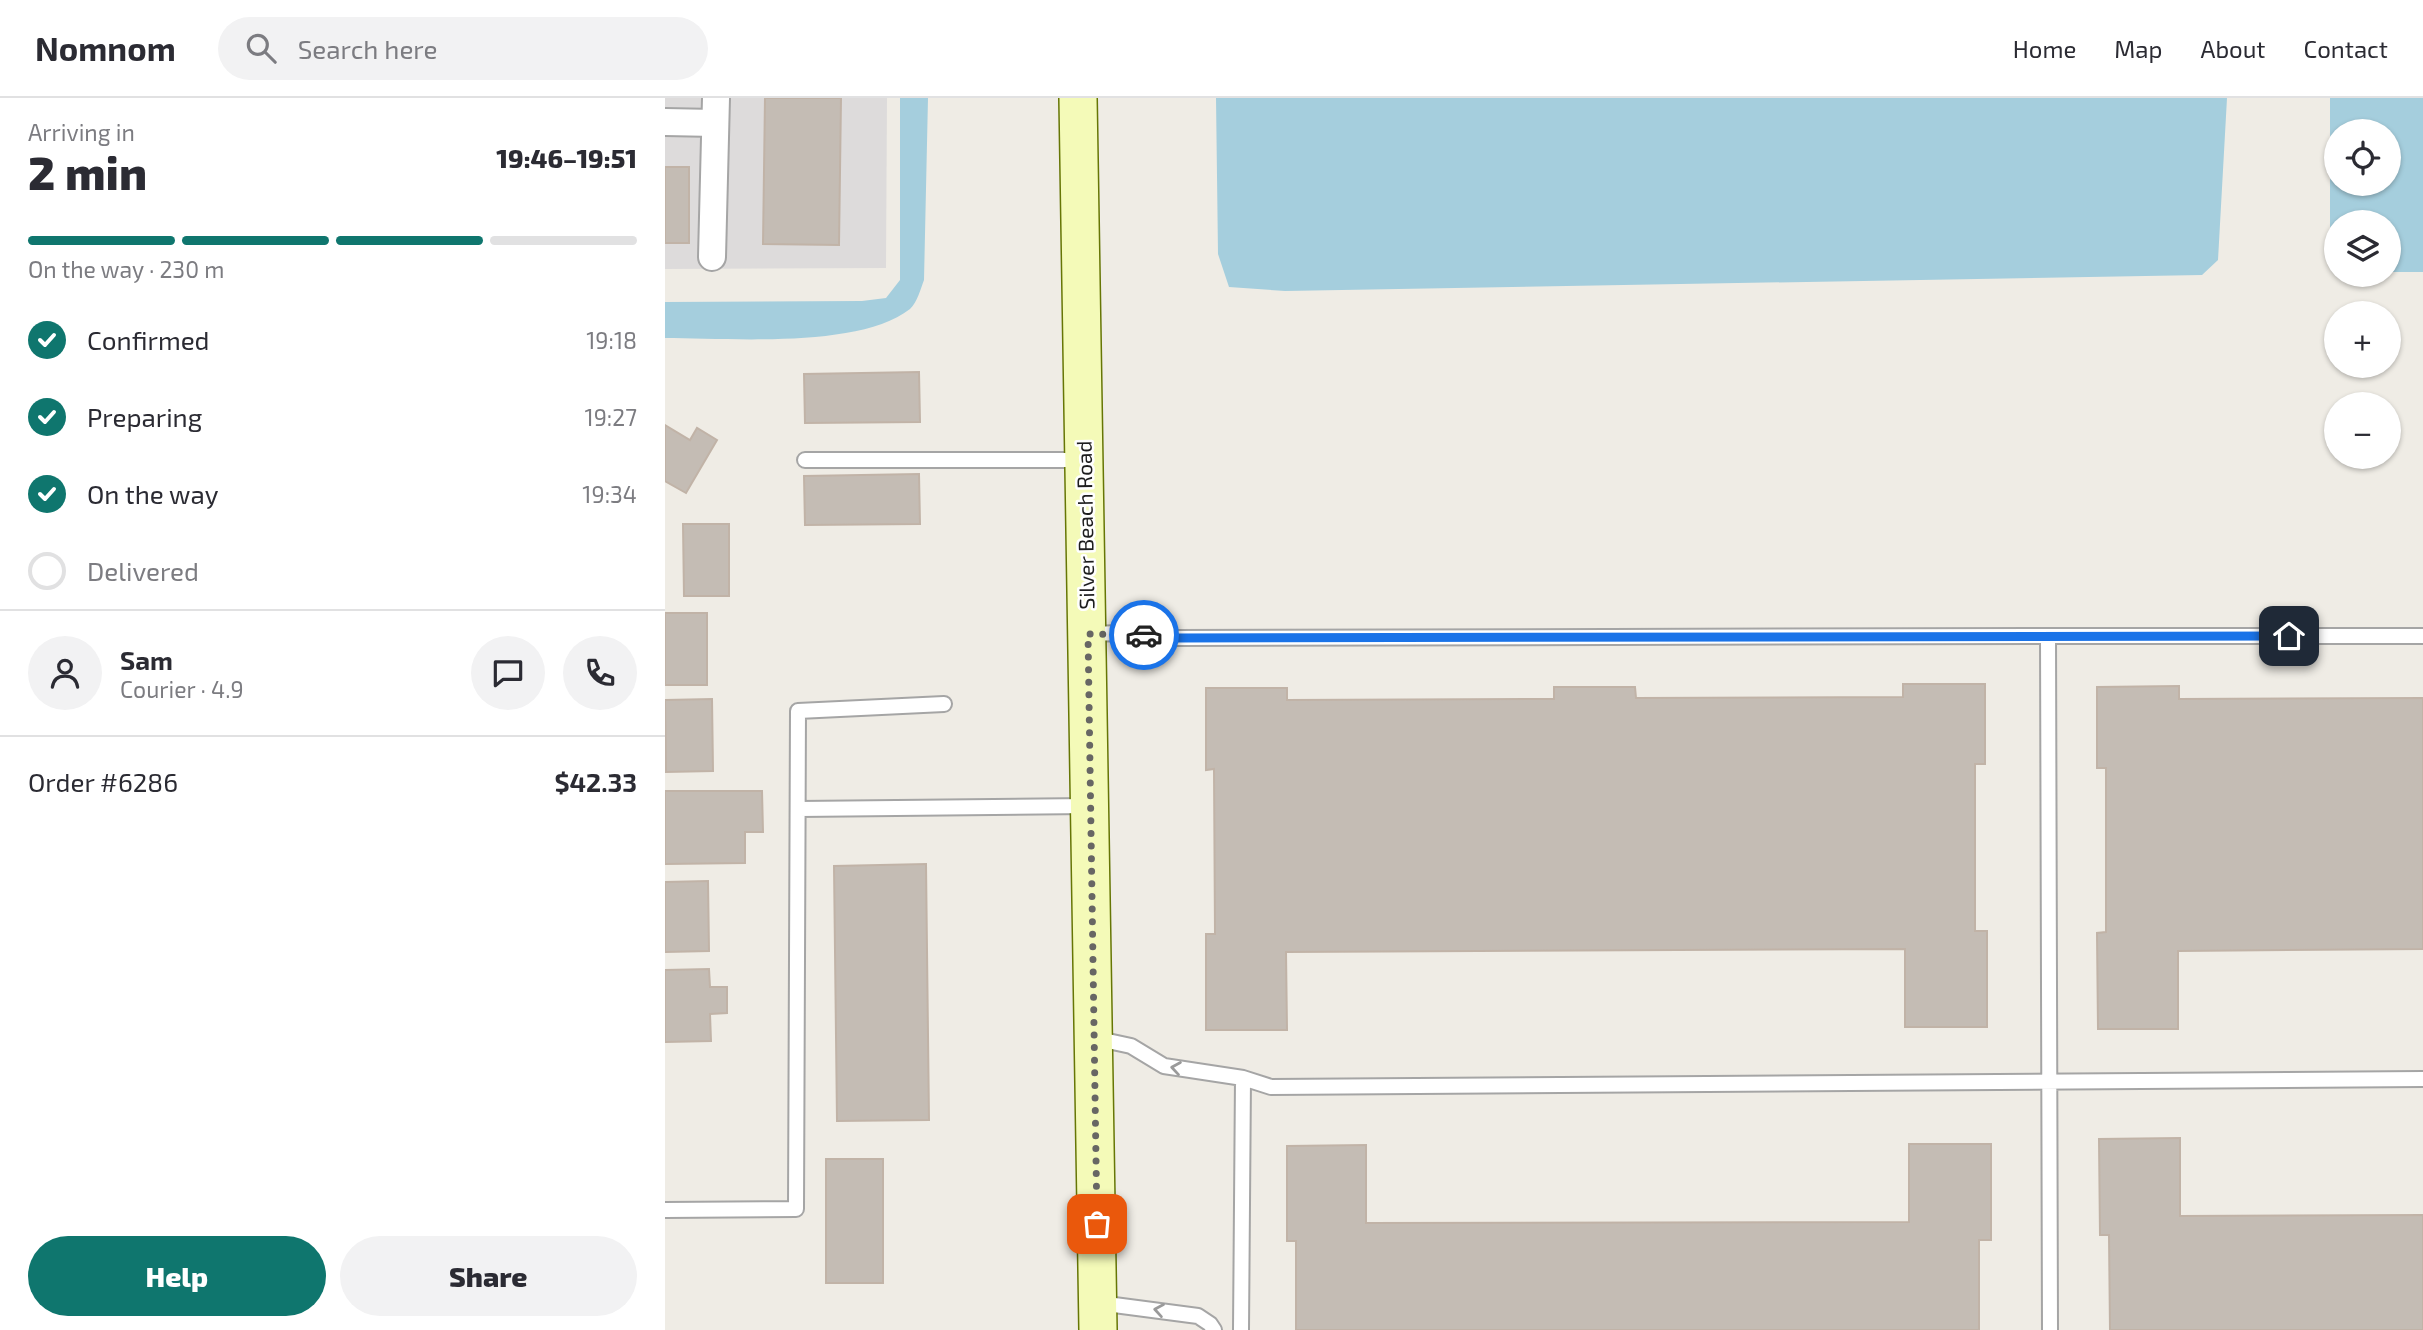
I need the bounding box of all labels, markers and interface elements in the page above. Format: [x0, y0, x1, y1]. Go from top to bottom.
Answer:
search box [218, 17, 708, 80]
text: Nomnom [35, 28, 176, 68]
icon: search [242, 29, 280, 67]
text: Search here [298, 33, 437, 64]
text: Home [2013, 34, 2076, 63]
text: Map [2114, 34, 2162, 63]
text: About [2200, 34, 2266, 63]
text: Contact [2304, 34, 2388, 63]
text: Arriving in [28, 118, 135, 146]
map controls [2324, 119, 2401, 469]
button: locate [2324, 119, 2401, 196]
text: 19:46–19:51 [496, 142, 637, 173]
text: 2 min [28, 144, 147, 199]
button: layers [2324, 210, 2401, 287]
text: On the way · 230 m [28, 255, 224, 283]
button: + [2324, 301, 2401, 378]
icon: check [28, 321, 66, 359]
text: Confirmed [87, 324, 210, 355]
text: 19:18 [586, 326, 637, 354]
button: − [2324, 392, 2401, 469]
icon: check [28, 398, 66, 436]
text: Preparing [87, 401, 202, 432]
text: 19:27 [585, 403, 637, 431]
street label: Silver Beach Road [1071, 440, 1098, 610]
icon: check [28, 475, 66, 513]
text: On the way [87, 478, 218, 509]
text: 19:34 [582, 480, 637, 508]
text: Delivered [87, 555, 199, 586]
courier [1109, 600, 1179, 670]
pin [2259, 606, 2319, 666]
icon: car [1125, 616, 1163, 654]
icon: home [2270, 617, 2308, 655]
button: person [28, 636, 102, 710]
button: chat [471, 636, 545, 710]
button: phone [563, 636, 637, 710]
text: Sam [120, 644, 173, 675]
text: Courier · 4.9 [120, 675, 244, 703]
text: Order #6286 [28, 766, 178, 797]
text: $42.33 [554, 766, 637, 797]
one-way arrow [1170, 1061, 1182, 1076]
pin [1067, 1194, 1127, 1254]
icon: bag [1078, 1205, 1116, 1243]
button: Help [28, 1236, 326, 1316]
button: Share [340, 1236, 637, 1316]
one-way arrow [1153, 1303, 1165, 1318]

